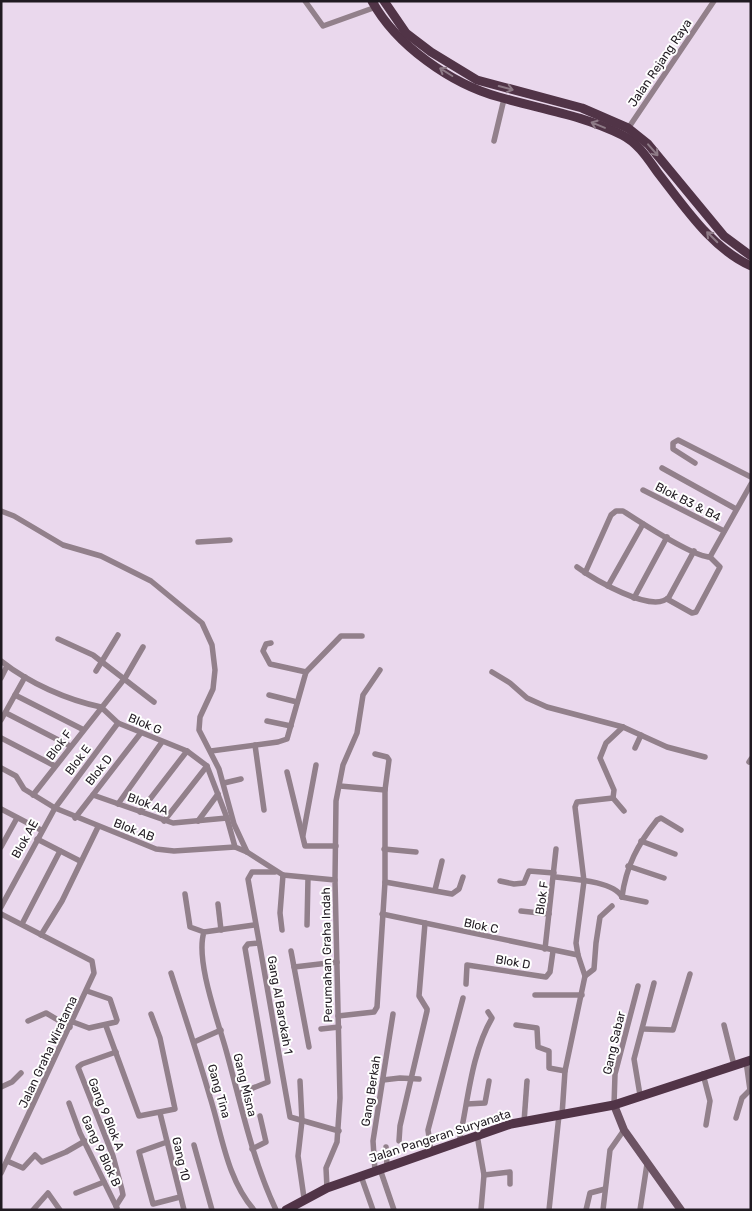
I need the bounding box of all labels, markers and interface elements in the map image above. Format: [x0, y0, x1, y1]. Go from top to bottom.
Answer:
street label: Jalan Rejang Raya [625, 16, 695, 110]
one-way arrow [439, 66, 453, 76]
one-way arrow [497, 84, 513, 93]
one-way arrow [591, 120, 606, 130]
one-way arrow [647, 143, 659, 156]
one-way arrow [705, 231, 718, 243]
street label: Blok B3 & B4 [653, 479, 724, 525]
street label: Blok G [126, 711, 164, 737]
street label: Blok F [43, 727, 75, 763]
street label: Blok E [62, 742, 94, 778]
street label: Blok D [83, 752, 115, 788]
street label: Blok AA [126, 790, 170, 818]
street label: Blok AB [112, 816, 156, 844]
street label: Blok AE [9, 817, 41, 861]
street label: Blok F [533, 880, 551, 916]
street label: Perumahan Graha Indah [319, 887, 335, 1023]
street label: Blok C [463, 916, 499, 936]
street label: Blok D [494, 952, 532, 972]
street label: Gang Al Barokah 1 [264, 955, 296, 1055]
street label: Jalan Graha Wiratama [16, 994, 80, 1110]
street label: Gang Sabar [600, 1010, 628, 1076]
street label: Gang Misna [230, 1052, 260, 1118]
street label: Gang Berkah [358, 1055, 384, 1127]
street label: Gang Tina [205, 1062, 233, 1120]
street label: Gang 9 Blok A [85, 1076, 127, 1152]
street label: Jalan Pangeran Suryanata [367, 1106, 513, 1166]
street label: Gang 9 Blok B [78, 1113, 124, 1189]
street label: Gang 10 [169, 1136, 193, 1182]

